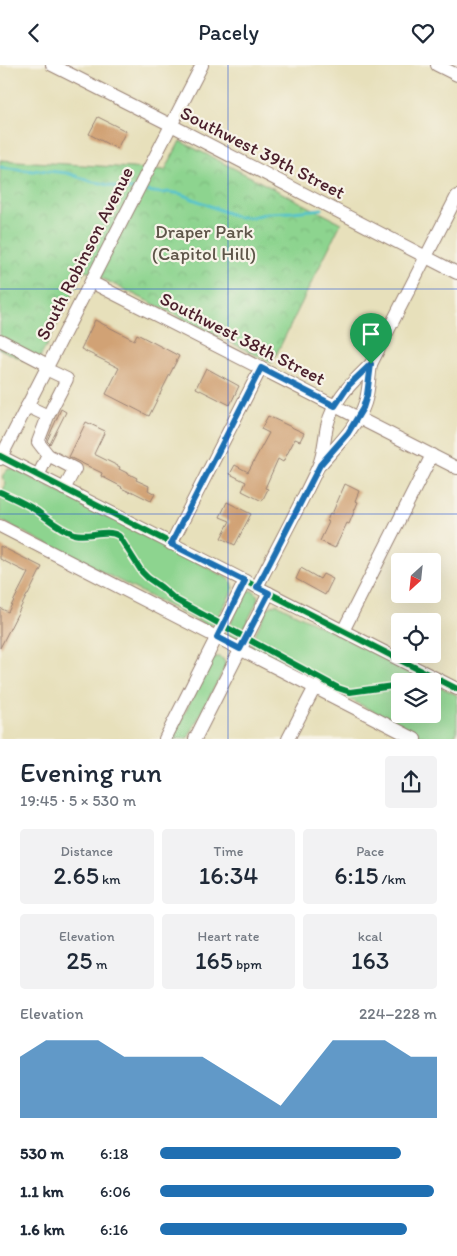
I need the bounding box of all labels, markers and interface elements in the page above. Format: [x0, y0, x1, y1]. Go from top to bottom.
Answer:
icon: back [20, 19, 48, 47]
text: Pacely [198, 19, 259, 46]
icon: heart [409, 19, 437, 47]
street label: Southwest 39th Street [176, 101, 349, 204]
street label: South Robinson Avenue [31, 163, 138, 344]
park label: Draper Park (Capitol Hill) [152, 220, 256, 265]
street label: Southwest 38th Street [156, 287, 329, 390]
pin [350, 313, 392, 364]
icon: arrive [357, 320, 385, 348]
north arrow [391, 553, 441, 603]
map controls [391, 553, 441, 723]
button: locate [391, 613, 441, 663]
button: layers [391, 673, 441, 723]
text: Evening run [20, 755, 162, 789]
button: share [385, 756, 437, 808]
text: 19:45 · 5 × 530 m [20, 791, 136, 810]
text: Distance [61, 843, 113, 860]
text: Time [214, 843, 243, 860]
text: Pace [356, 843, 384, 860]
text: 2.65 [53, 860, 99, 890]
text: 16:34 [199, 860, 258, 890]
text: 6:15 [334, 860, 378, 890]
text: km [99, 871, 120, 888]
text: /km [378, 871, 406, 888]
text: Elevation [59, 928, 115, 945]
text: Heart rate [198, 928, 259, 945]
text: kcal [358, 928, 383, 945]
text: 25 [66, 945, 93, 975]
text: 165 [195, 945, 233, 975]
text: 163 [351, 945, 389, 975]
text: m [93, 956, 107, 973]
text: bpm [233, 956, 262, 973]
text: Elevation [20, 1004, 84, 1023]
text: 224–228 m [359, 1004, 437, 1023]
text: 530 m [20, 1144, 64, 1163]
text: 6:18 [100, 1144, 129, 1163]
text: 1.1 km [20, 1182, 64, 1201]
text: 6:06 [100, 1182, 131, 1201]
text: 1.6 km [20, 1220, 65, 1239]
text: 6:16 [100, 1220, 128, 1239]

